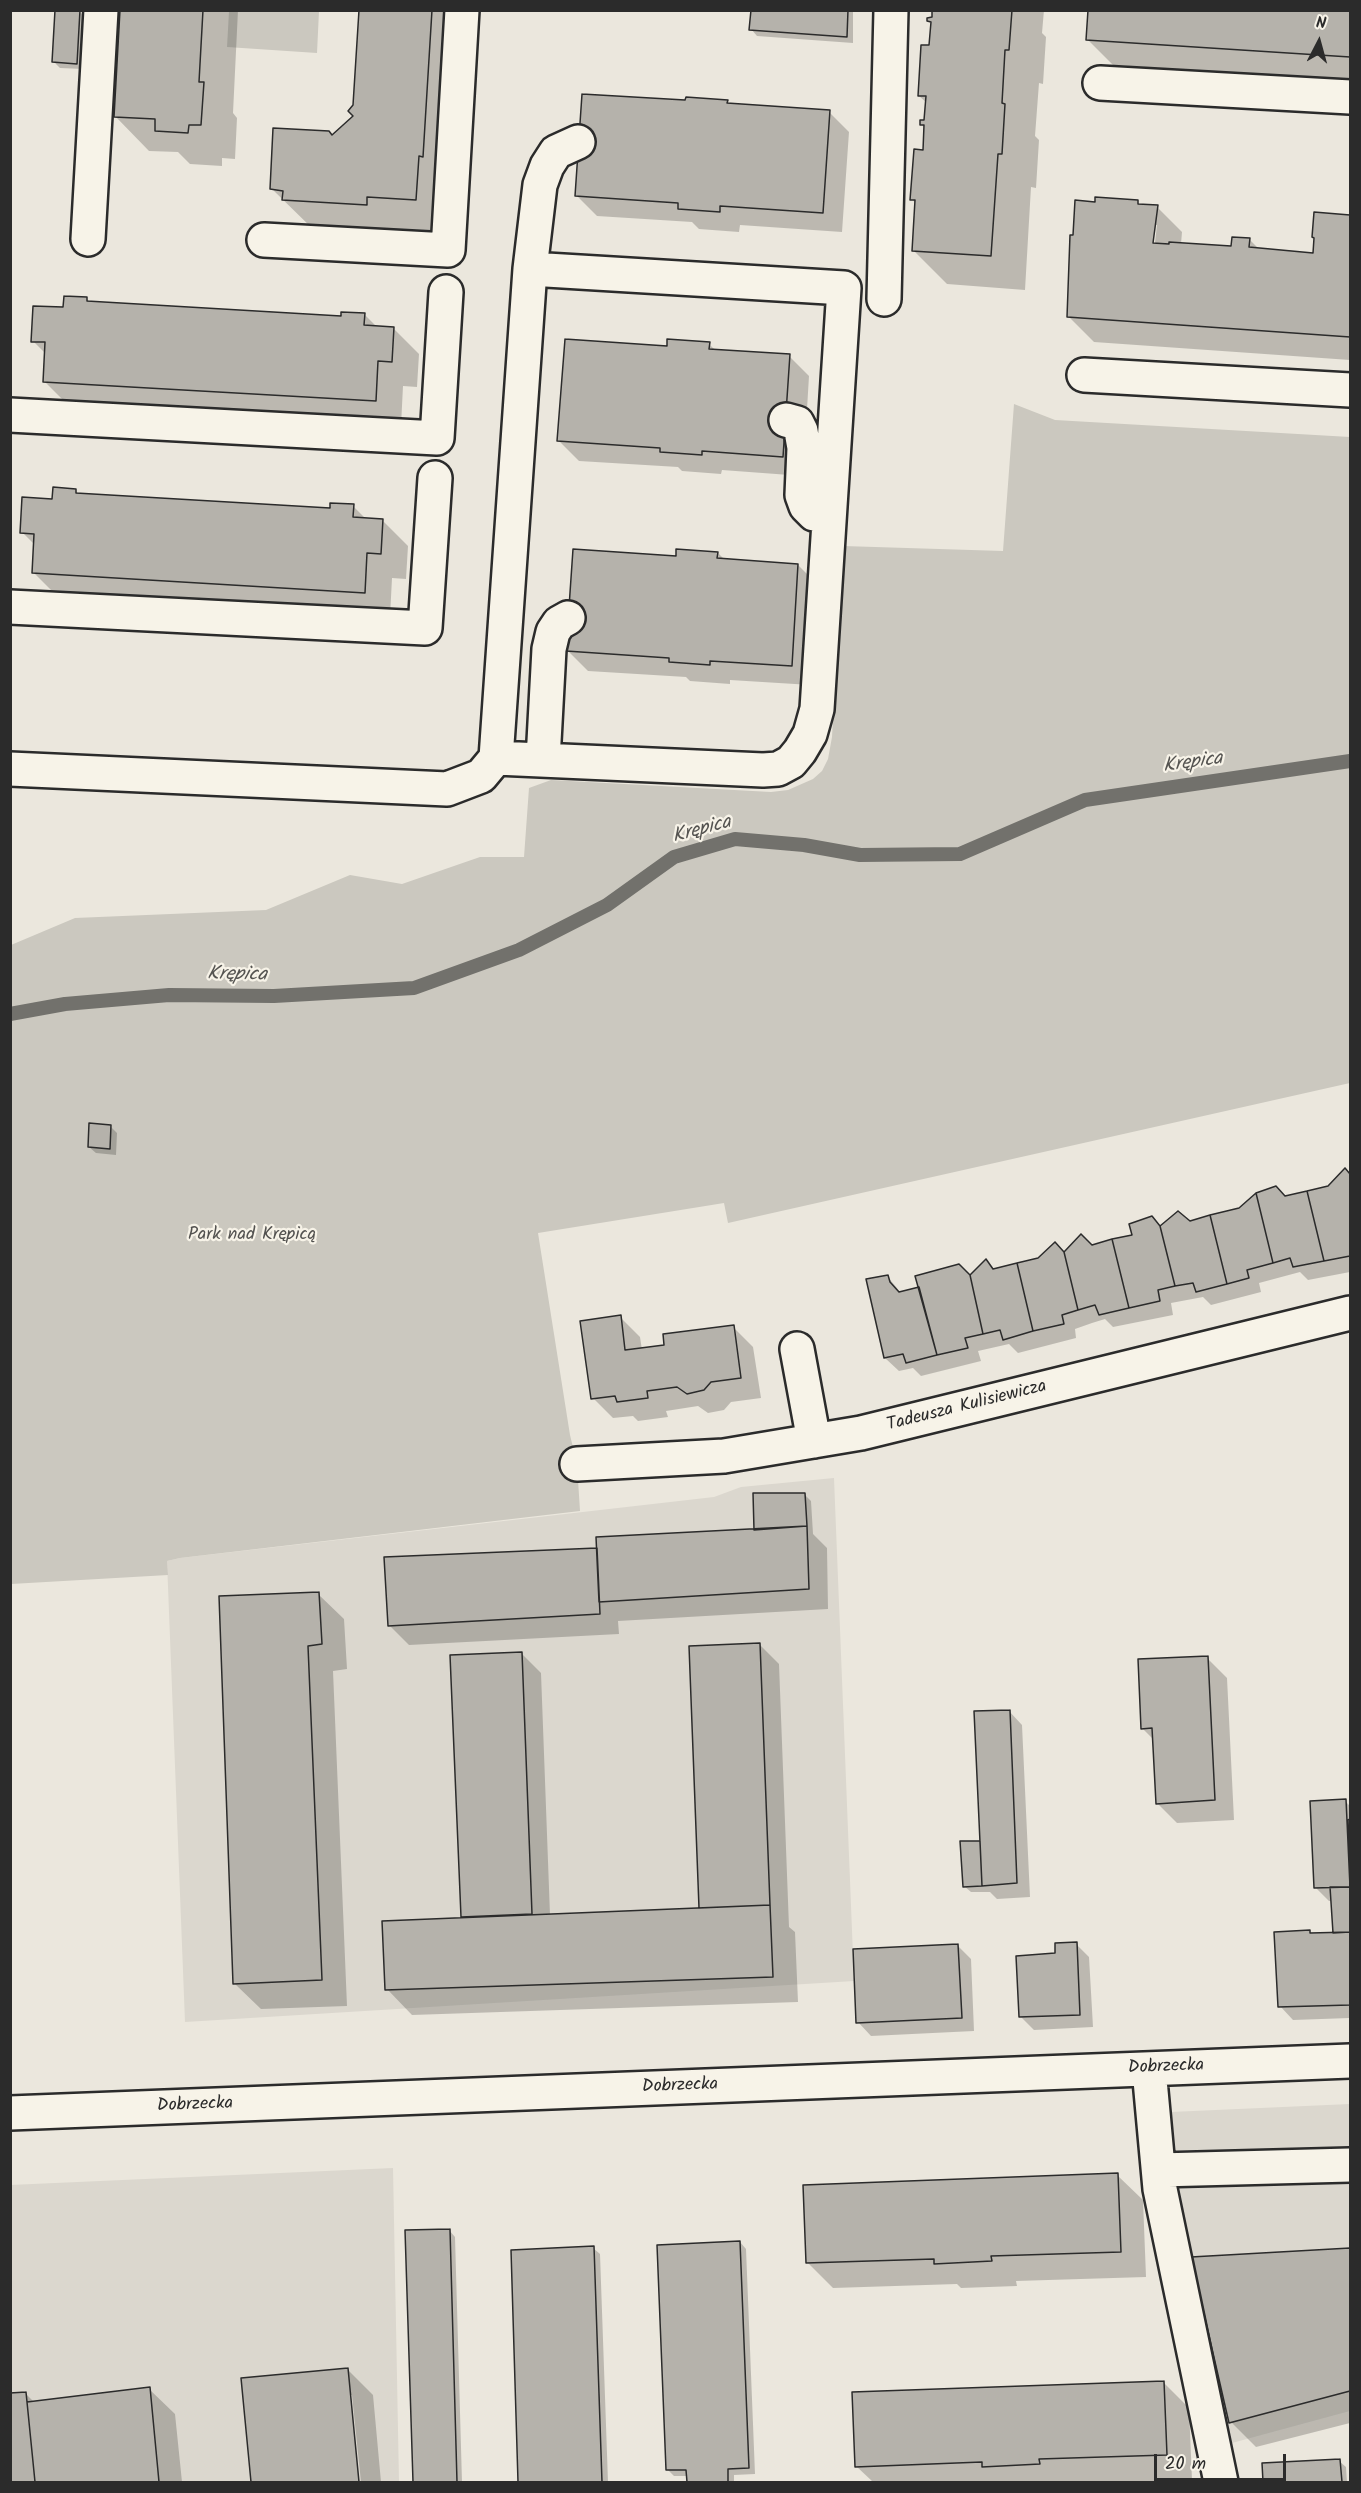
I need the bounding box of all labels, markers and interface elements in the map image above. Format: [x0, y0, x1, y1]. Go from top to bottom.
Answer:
text: N [1315, 11, 1327, 37]
north arrow [1289, 12, 1349, 72]
water label: Krępica [1162, 748, 1224, 780]
water label: Krępica [670, 812, 734, 850]
water label: Krępica [207, 963, 267, 989]
park label: Park nad Krępicą [188, 1225, 316, 1247]
street label: Tadeusza Kulisiewicza [885, 1377, 1049, 1437]
street label: Dobrzecka [1128, 2056, 1204, 2080]
street label: Dobrzecka [642, 2075, 718, 2099]
street label: Dobrzecka [157, 2094, 233, 2118]
scale bar [1157, 2442, 1289, 2480]
text: 20 m [1165, 2450, 1206, 2479]

